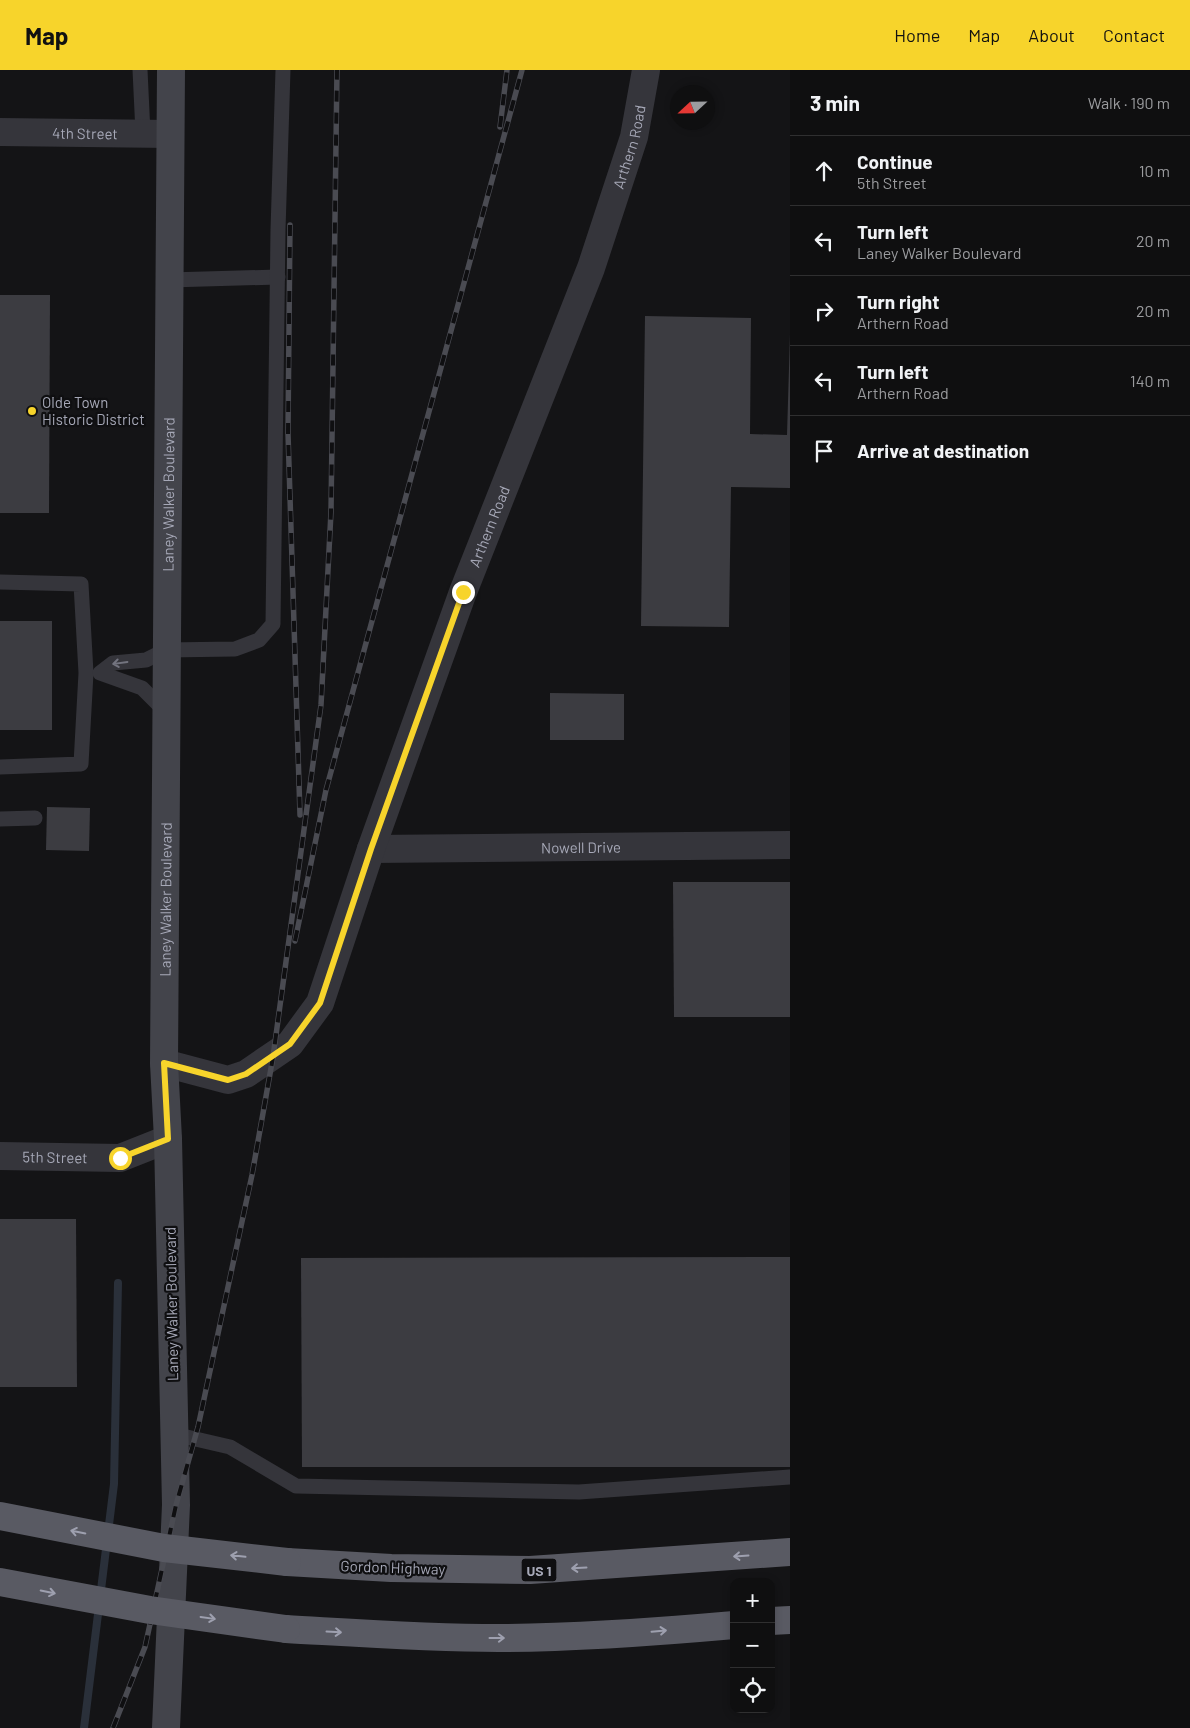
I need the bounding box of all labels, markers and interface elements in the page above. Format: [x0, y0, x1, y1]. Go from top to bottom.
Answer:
text: Map [25, 21, 68, 50]
text: Home [894, 24, 940, 46]
text: Map [968, 24, 1000, 46]
text: About [1028, 24, 1075, 46]
text: Contact [1103, 24, 1165, 46]
north arrow [670, 85, 715, 130]
text: 3 min [810, 90, 860, 115]
text: Walk · 190 m [1088, 93, 1170, 112]
street label: Arthern Road [609, 104, 649, 191]
street label: 4th Street [52, 124, 118, 142]
text: Continue [857, 150, 933, 173]
icon: ahead [810, 157, 838, 185]
text: 10 m [1139, 161, 1170, 180]
text: 5th Street [857, 173, 927, 192]
text: Turn left [857, 220, 928, 243]
icon: left [810, 227, 838, 255]
text: 20 m [1136, 231, 1170, 250]
text: Laney Walker Boulevard [857, 243, 1022, 262]
text: Turn right [857, 290, 939, 313]
icon: right [810, 297, 838, 325]
text: 20 m [1136, 301, 1170, 320]
text: Arthern Road [857, 313, 949, 332]
text: Turn left [857, 360, 928, 383]
icon: left [810, 367, 838, 395]
text: 140 m [1130, 371, 1170, 390]
text: Arthern Road [857, 383, 949, 402]
place label: Olde Town Historic District [42, 393, 145, 428]
marker: Olde Town Historic District [26, 405, 38, 417]
street label: Laney Walker Boulevard [158, 417, 178, 572]
icon: arrive [810, 437, 838, 465]
text: Arrive at destination [857, 439, 1029, 462]
street label: Arthern Road [465, 483, 513, 570]
route end [452, 581, 475, 604]
one-way arrow [113, 658, 129, 668]
street label: Laney Walker Boulevard [156, 822, 175, 977]
street label: Nowell Drive [541, 838, 621, 856]
street label: 5th Street [22, 1147, 88, 1166]
route start [109, 1147, 132, 1170]
street label: Laney Walker Boulevard [161, 1227, 181, 1381]
one-way arrow [70, 1526, 86, 1536]
one-way arrow [231, 1551, 247, 1561]
one-way arrow [734, 1551, 750, 1561]
street label: Gordon Highway [340, 1556, 446, 1578]
road number: US 1 [522, 1558, 556, 1582]
one-way arrow [572, 1563, 588, 1572]
map controls [730, 1578, 775, 1713]
button: + [730, 1578, 775, 1623]
one-way arrow [39, 1588, 55, 1597]
one-way arrow [200, 1613, 216, 1623]
button: − [730, 1623, 775, 1668]
one-way arrow [326, 1627, 342, 1636]
one-way arrow [651, 1627, 667, 1636]
one-way arrow [488, 1633, 505, 1643]
button: locate [730, 1668, 775, 1713]

